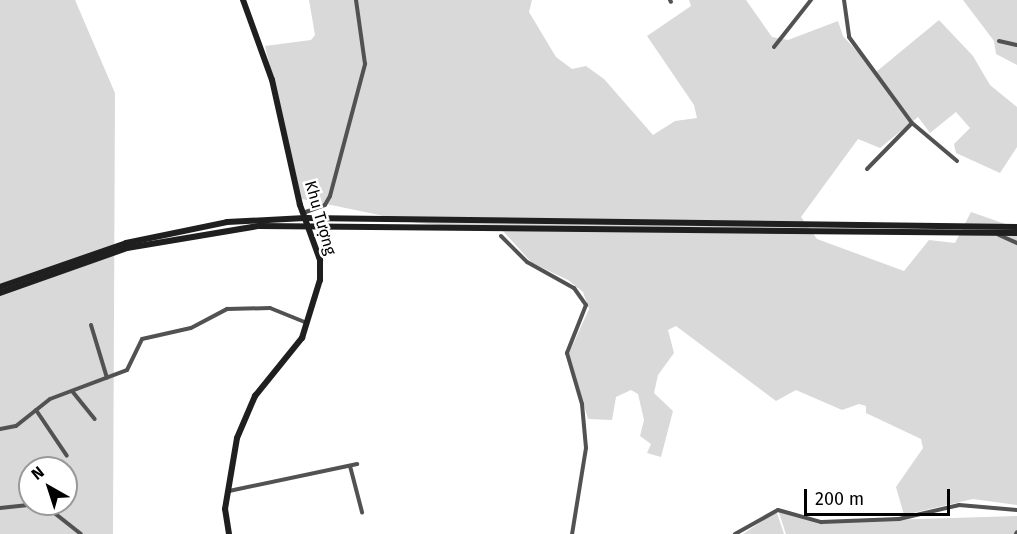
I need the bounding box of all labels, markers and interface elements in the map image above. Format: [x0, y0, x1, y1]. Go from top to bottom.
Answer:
street label: Khu Tượng [300, 179, 340, 257]
north arrow [18, 456, 78, 516]
text: N [28, 462, 48, 484]
scale bar [807, 477, 952, 515]
text: 200 m [815, 488, 864, 510]

